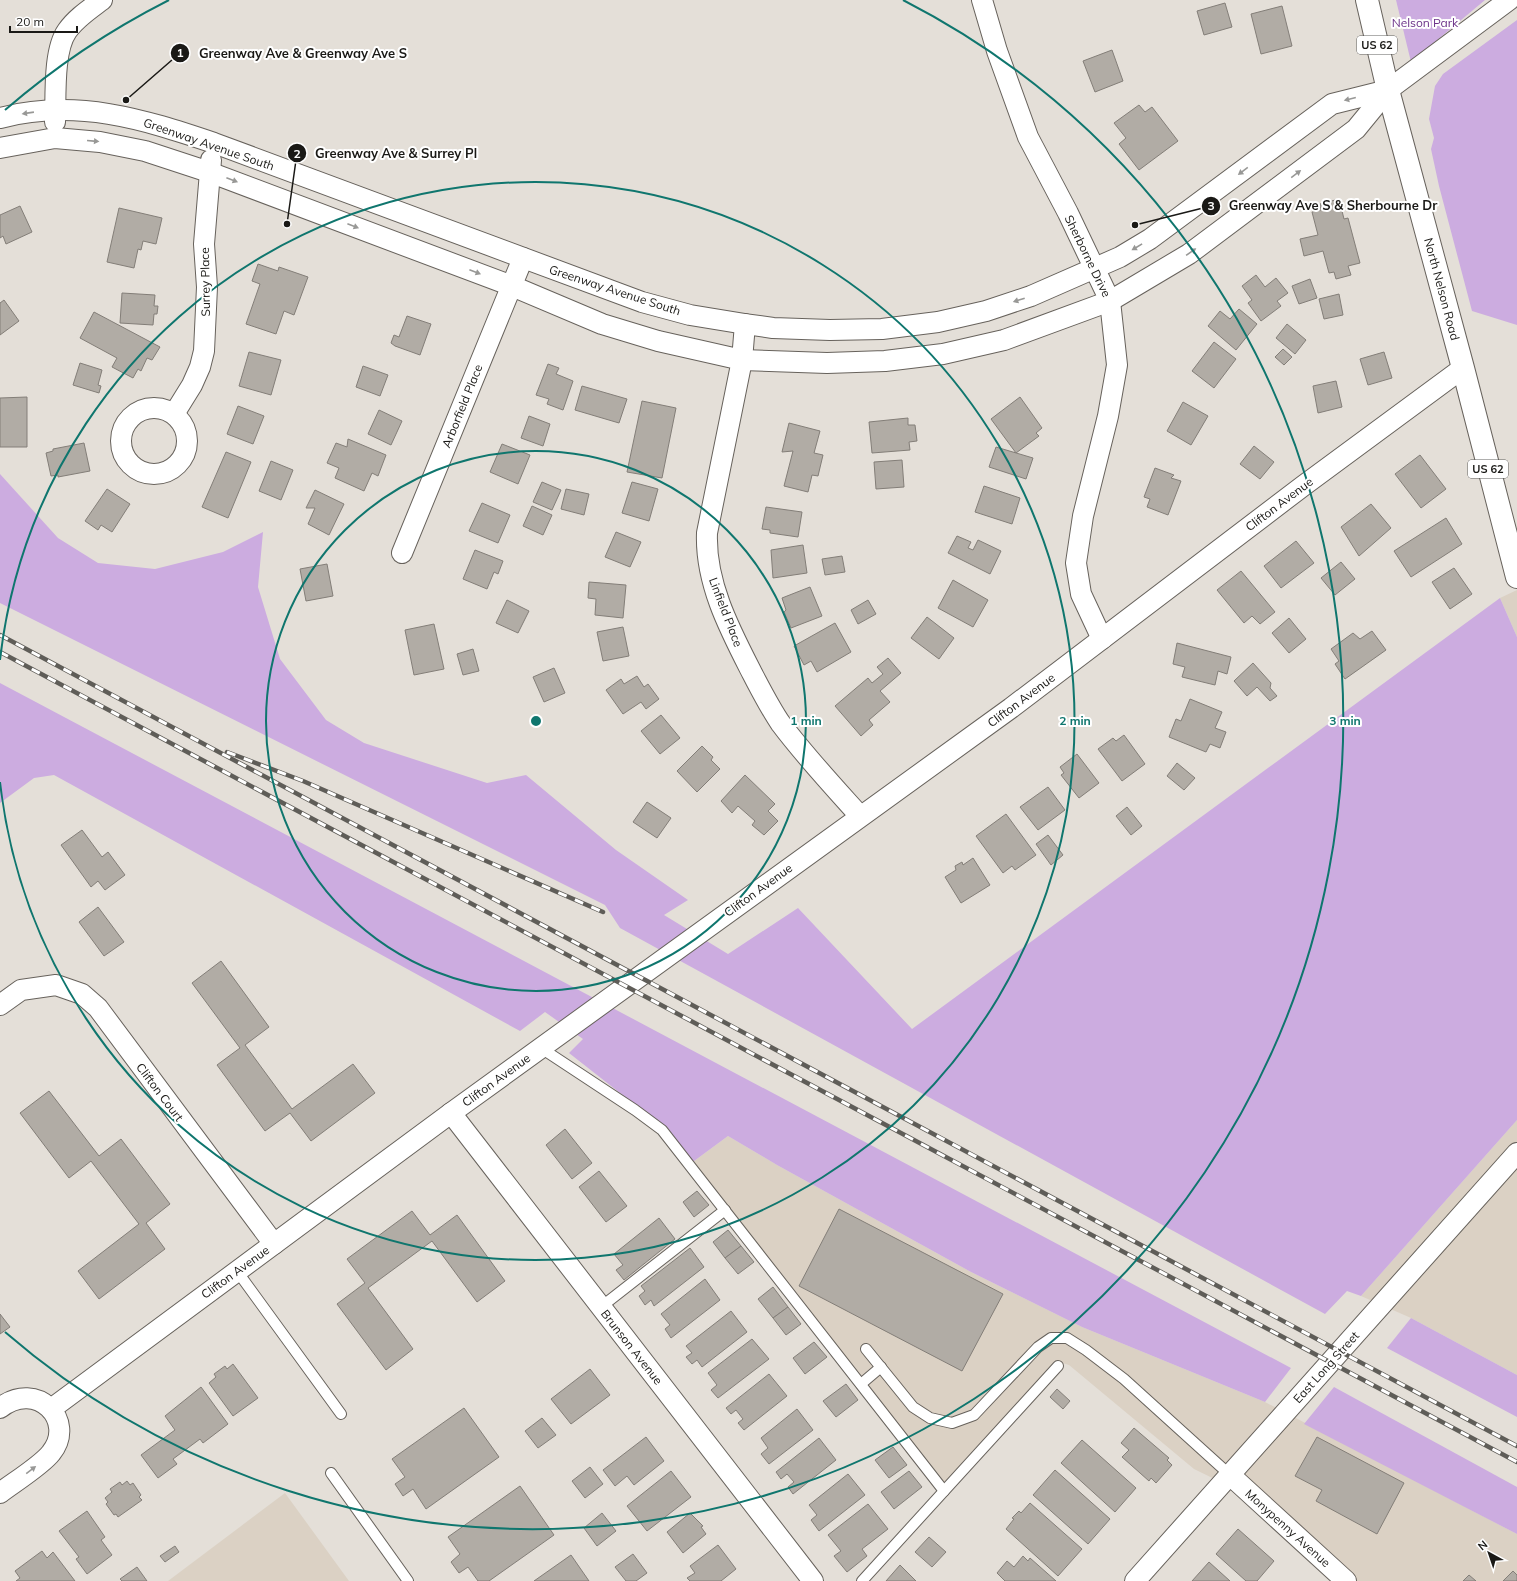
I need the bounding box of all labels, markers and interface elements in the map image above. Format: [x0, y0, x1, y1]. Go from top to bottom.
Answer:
scale bar [10, 8, 77, 34]
text: 20 m [16, 14, 44, 29]
park label: Nelson Park [1392, 15, 1459, 30]
road number: US 62 [1357, 36, 1397, 54]
callout: Greenway Ave & Greenway Ave S [170, 41, 415, 66]
text: 1 [176, 45, 184, 60]
text: Greenway Ave & Greenway Ave S [199, 45, 407, 62]
one-way arrow [1344, 97, 1356, 103]
one-way arrow [22, 110, 34, 116]
street label: Greenway Avenue South [142, 115, 276, 173]
one-way arrow [87, 138, 99, 145]
callout: Greenway Ave & Surrey Pl [287, 141, 485, 166]
text: Greenway Ave & Surrey Pl [315, 145, 477, 162]
text: 2 [293, 146, 301, 161]
one-way arrow [1237, 167, 1248, 175]
one-way arrow [1290, 170, 1301, 178]
one-way arrow [226, 178, 238, 184]
callout: Greenway Ave S & Sherbourne Dr [1201, 193, 1445, 218]
text: Greenway Ave S & Sherbourne Dr [1229, 197, 1438, 214]
text: 3 [1207, 198, 1215, 213]
street label: Sherborne Drive [1062, 212, 1114, 300]
one-way arrow [348, 224, 360, 230]
street label: North Nelson Road [1421, 236, 1463, 342]
one-way arrow [1131, 243, 1143, 250]
street label: Surrey Place [197, 247, 213, 317]
one-way arrow [1186, 248, 1197, 256]
street label: Greenway Avenue South [547, 262, 683, 318]
one-way arrow [469, 270, 481, 276]
one-way arrow [1013, 297, 1025, 303]
street label: Arborfield Place [438, 362, 486, 450]
road number: US 62 [1468, 460, 1508, 478]
street label: Clifton Avenue [1242, 474, 1316, 534]
street label: Linfield Place [706, 575, 746, 649]
street label: Clifton Avenue [984, 670, 1058, 730]
text: 1 min [790, 713, 822, 728]
text: 2 min [1059, 713, 1091, 728]
text: 3 min [1329, 713, 1361, 728]
centre of rings [529, 714, 543, 728]
street label: Clifton Avenue [721, 860, 795, 920]
street label: Clifton Avenue [459, 1050, 533, 1110]
street label: Clifton Court [133, 1060, 187, 1124]
street label: Clifton Avenue [198, 1242, 272, 1302]
street label: Brunson Avenue [598, 1306, 666, 1388]
street label: East Long Street [1290, 1328, 1362, 1406]
one-way arrow [26, 1466, 36, 1474]
street label: Monypenny Avenue [1242, 1486, 1334, 1570]
north arrow [1469, 1533, 1509, 1573]
text: N [1475, 1537, 1490, 1553]

